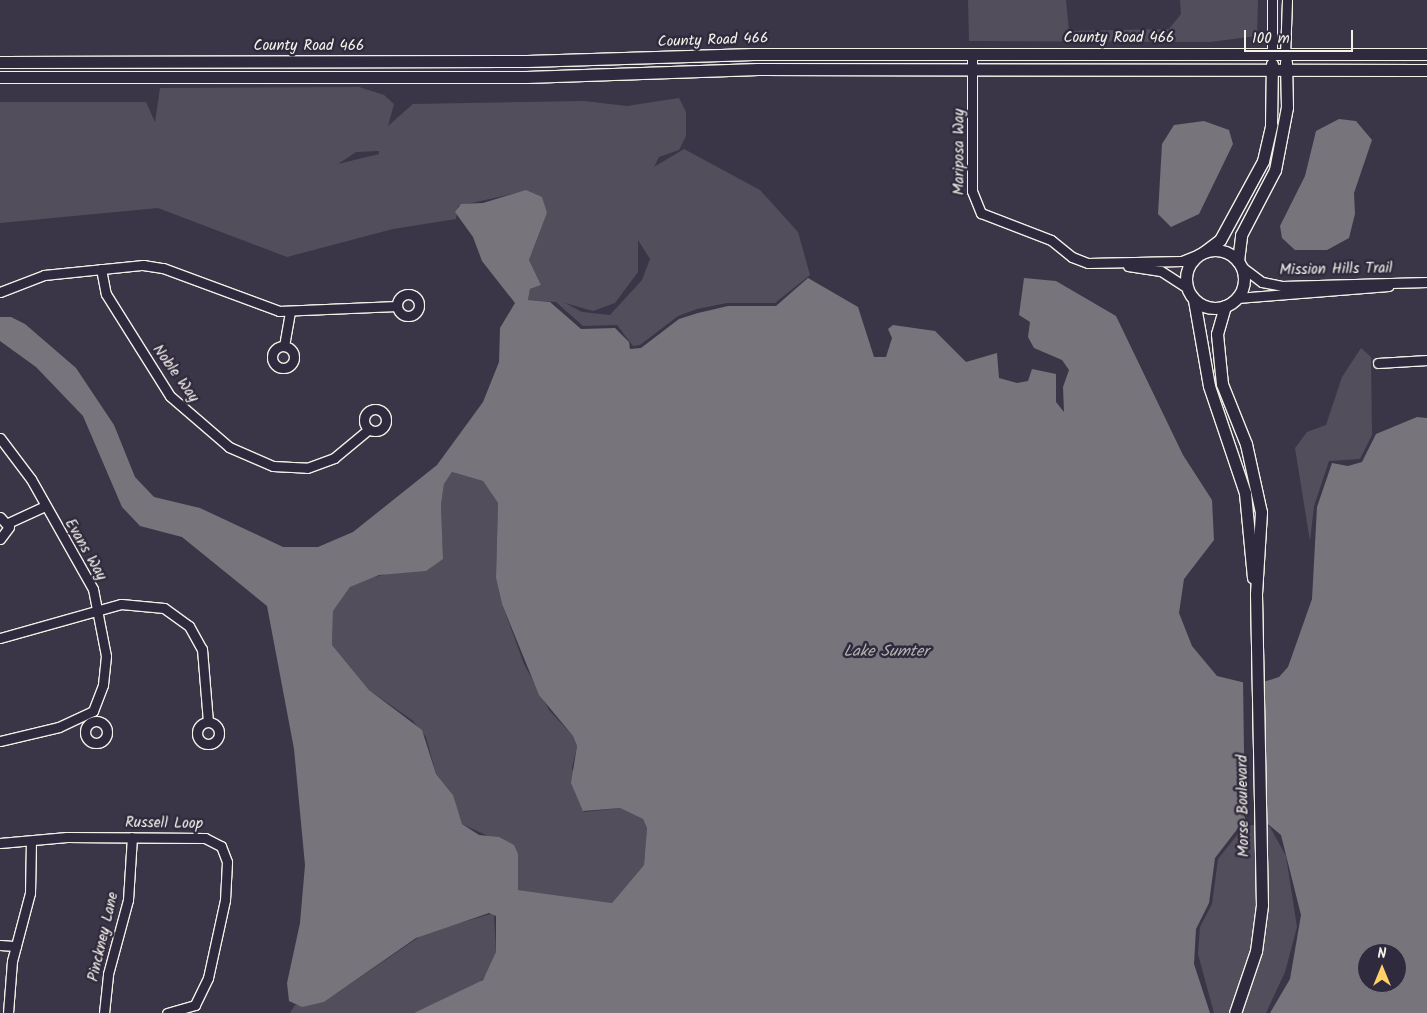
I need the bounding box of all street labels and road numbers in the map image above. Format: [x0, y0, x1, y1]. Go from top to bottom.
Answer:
street label: County Road 466 [657, 30, 769, 52]
street label: County Road 466 [1064, 30, 1174, 48]
street label: County Road 466 [254, 38, 364, 56]
street label: Mariposa Way [951, 109, 969, 195]
street label: Mission Hills Trail [1279, 260, 1393, 280]
street label: Noble Way [148, 342, 202, 406]
street label: Evans Way [60, 516, 110, 584]
street label: Morse Boulevard [1234, 755, 1254, 857]
street label: Russell Loop [125, 814, 203, 834]
street label: Pinckney Lane [85, 891, 123, 983]

